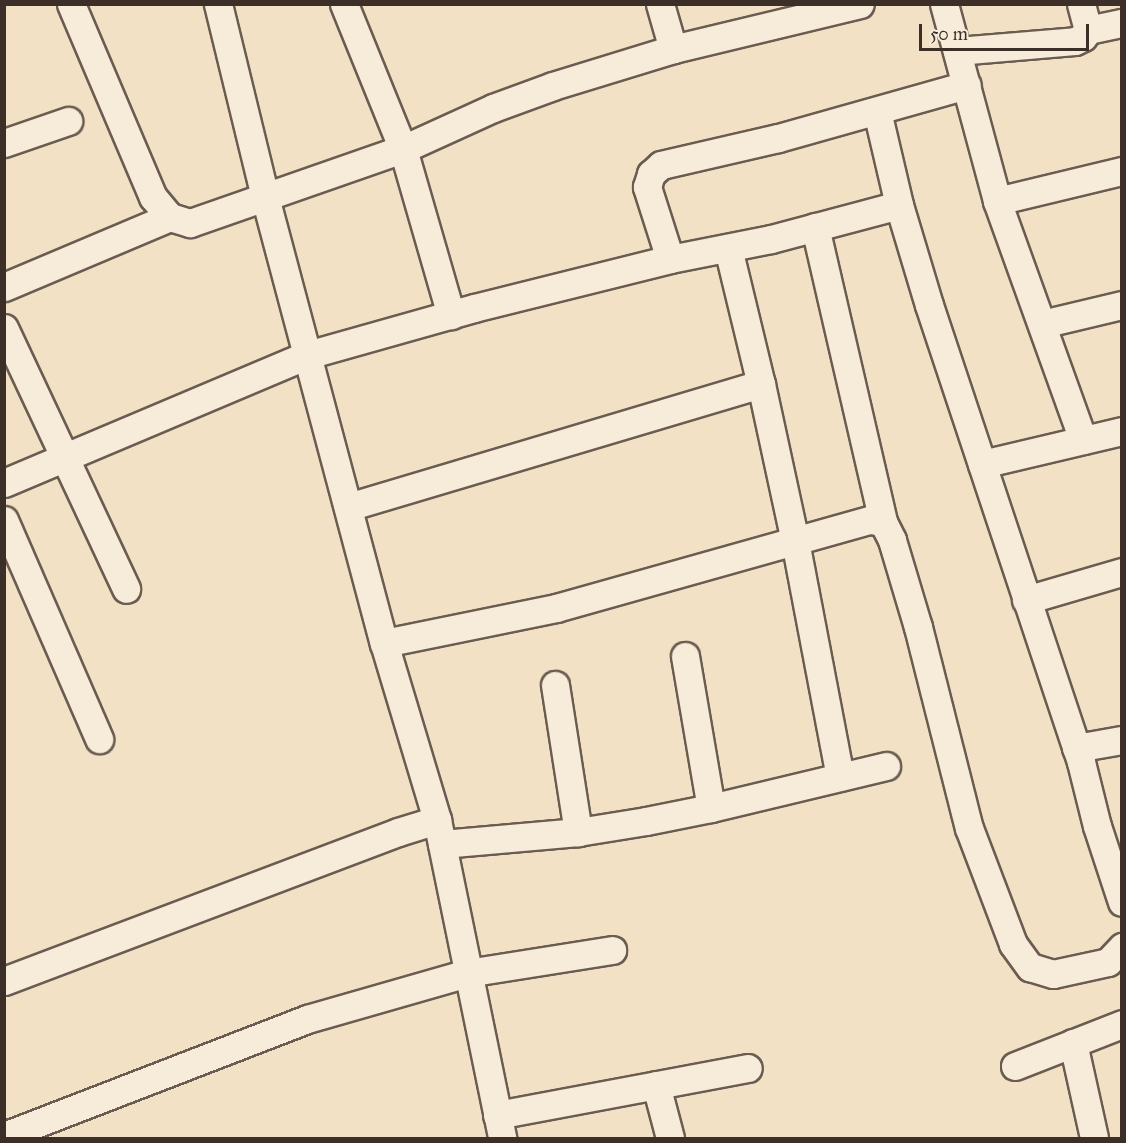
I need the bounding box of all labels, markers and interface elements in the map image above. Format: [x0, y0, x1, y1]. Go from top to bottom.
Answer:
scale bar [922, 12, 1092, 50]
text: 50 m [930, 23, 968, 45]

